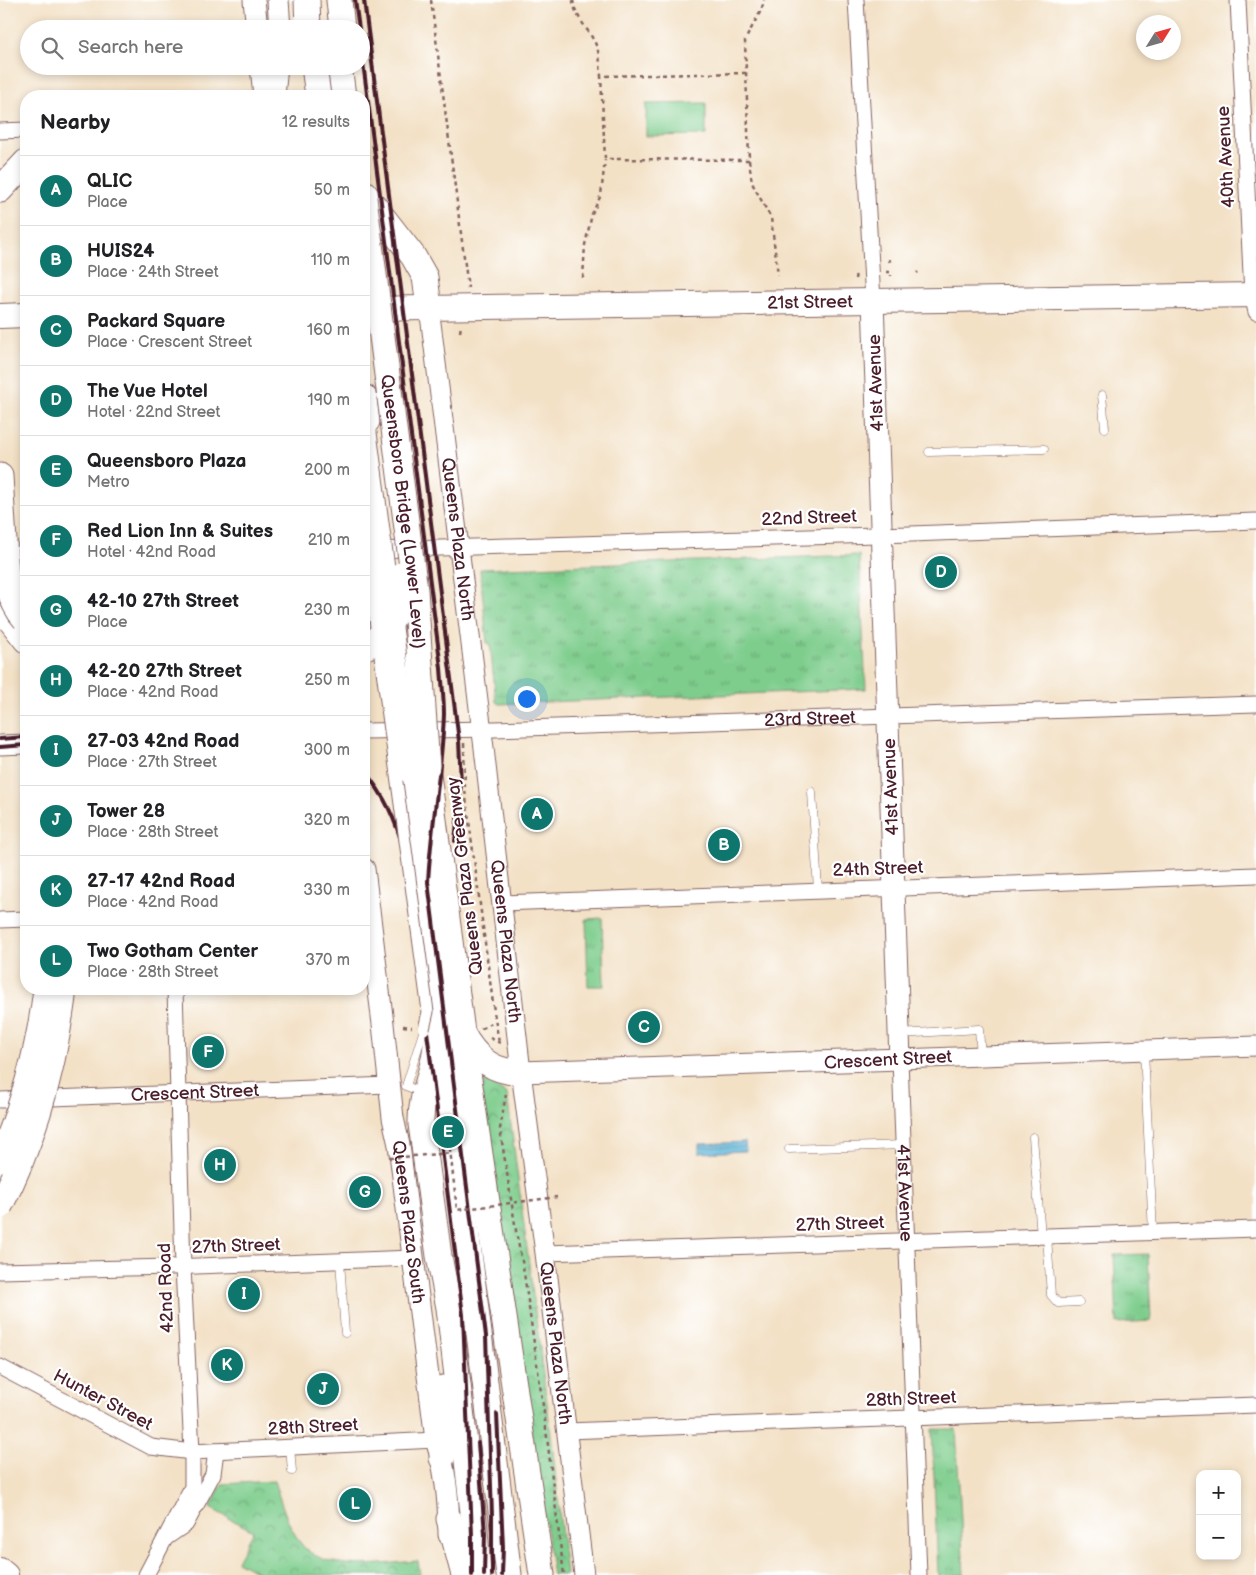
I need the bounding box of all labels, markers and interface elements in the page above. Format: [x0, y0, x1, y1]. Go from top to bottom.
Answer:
north arrow [1136, 15, 1181, 60]
search box [20, 20, 370, 75]
icon: search [38, 34, 66, 62]
text: Search here [78, 36, 183, 59]
street label: 40th Avenue [1213, 105, 1239, 209]
text: Nearby [40, 110, 110, 135]
text: 12 results [282, 113, 350, 132]
text: QLIC [87, 170, 132, 193]
text: A [51, 181, 61, 200]
text: 50 m [314, 181, 350, 200]
text: Place [87, 193, 128, 212]
text: HUIS24 [87, 240, 154, 263]
text: B [50, 251, 62, 270]
text: 110 m [311, 251, 350, 270]
text: Place · 24th Street [87, 263, 219, 282]
street label: 21st Street [767, 291, 853, 313]
text: Packard Square [87, 310, 225, 333]
text: C [50, 321, 62, 340]
text: 160 m [307, 321, 350, 340]
text: Place · Crescent Street [87, 333, 252, 352]
street label: 41st Avenue [864, 334, 888, 432]
street label: Queensboro Bridge (Lower Level) [377, 373, 429, 649]
text: The Vue Hotel [87, 380, 208, 403]
text: D [50, 391, 62, 410]
text: 190 m [308, 391, 350, 410]
text: Hotel · 22nd Street [87, 403, 221, 422]
text: Queensboro Plaza [87, 450, 246, 473]
street label: Queens Plaza North [437, 456, 479, 622]
text: E [51, 461, 61, 480]
text: 200 m [304, 461, 350, 480]
text: Metro [87, 473, 130, 492]
street label: 22nd Street [761, 506, 858, 530]
text: Red Lion Inn & Suites [87, 520, 273, 543]
text: F [51, 531, 61, 550]
text: 210 m [308, 531, 350, 550]
text: Hotel · 42nd Road [87, 543, 216, 562]
pin: D [925, 553, 957, 591]
text: 42-10 27th Street [87, 590, 239, 613]
text: G [50, 601, 62, 620]
text: 230 m [304, 601, 350, 620]
text: Place [87, 613, 128, 632]
text: 42-20 27th Street [87, 660, 242, 683]
text: H [50, 671, 62, 690]
text: 250 m [304, 671, 350, 690]
text: Place · 42nd Road [87, 683, 218, 702]
your location [514, 686, 540, 712]
street label: 23rd Street [764, 707, 856, 731]
text: 27-03 42nd Road [87, 730, 239, 753]
street label: 41st Avenue [879, 738, 903, 836]
text: I [53, 741, 59, 760]
text: 300 m [304, 741, 350, 760]
text: Place · 27th Street [87, 753, 217, 772]
street label: Queens Plaza Greenway [442, 775, 488, 976]
pin: A [521, 795, 553, 833]
text: Tower 28 [87, 800, 165, 823]
text: J [52, 811, 60, 830]
text: 320 m [304, 811, 350, 830]
text: Place · 28th Street [87, 823, 218, 842]
pin: B [708, 826, 740, 864]
street label: 24th Street [832, 857, 924, 881]
street label: Queens Plaza North [486, 859, 526, 1024]
text: 27-17 42nd Road [87, 870, 235, 893]
text: K [51, 881, 61, 900]
text: 330 m [303, 881, 350, 900]
text: Place · 42nd Road [87, 893, 218, 912]
text: Two Gotham Center [87, 940, 258, 963]
text: L [51, 951, 61, 970]
text: 370 m [305, 951, 350, 970]
text: Place · 28th Street [87, 963, 218, 982]
pin: C [628, 1008, 660, 1046]
pin: F [192, 1033, 224, 1071]
street label: Crescent Street [823, 1046, 953, 1074]
street label: Crescent Street [130, 1080, 260, 1105]
pin: E [432, 1113, 464, 1151]
street label: Queens Plaza South [388, 1139, 429, 1305]
street label: 41st Avenue [893, 1144, 917, 1242]
pin: H [204, 1146, 236, 1184]
pin: G [349, 1173, 381, 1211]
street label: 27th Street [795, 1212, 885, 1236]
street label: 27th Street [191, 1234, 281, 1258]
street label: 42nd Road [154, 1242, 178, 1334]
street label: Queens Plaza North [536, 1260, 576, 1426]
pin: I [228, 1275, 260, 1313]
pin: K [211, 1346, 243, 1384]
street label: Hunter Street [50, 1365, 157, 1435]
pin: J [307, 1370, 339, 1408]
street label: 28th Street [865, 1387, 957, 1411]
street label: 28th Street [267, 1414, 359, 1440]
map controls [1196, 1470, 1241, 1560]
button: + [1196, 1470, 1241, 1515]
pin: L [339, 1485, 371, 1523]
button: − [1196, 1515, 1241, 1560]

